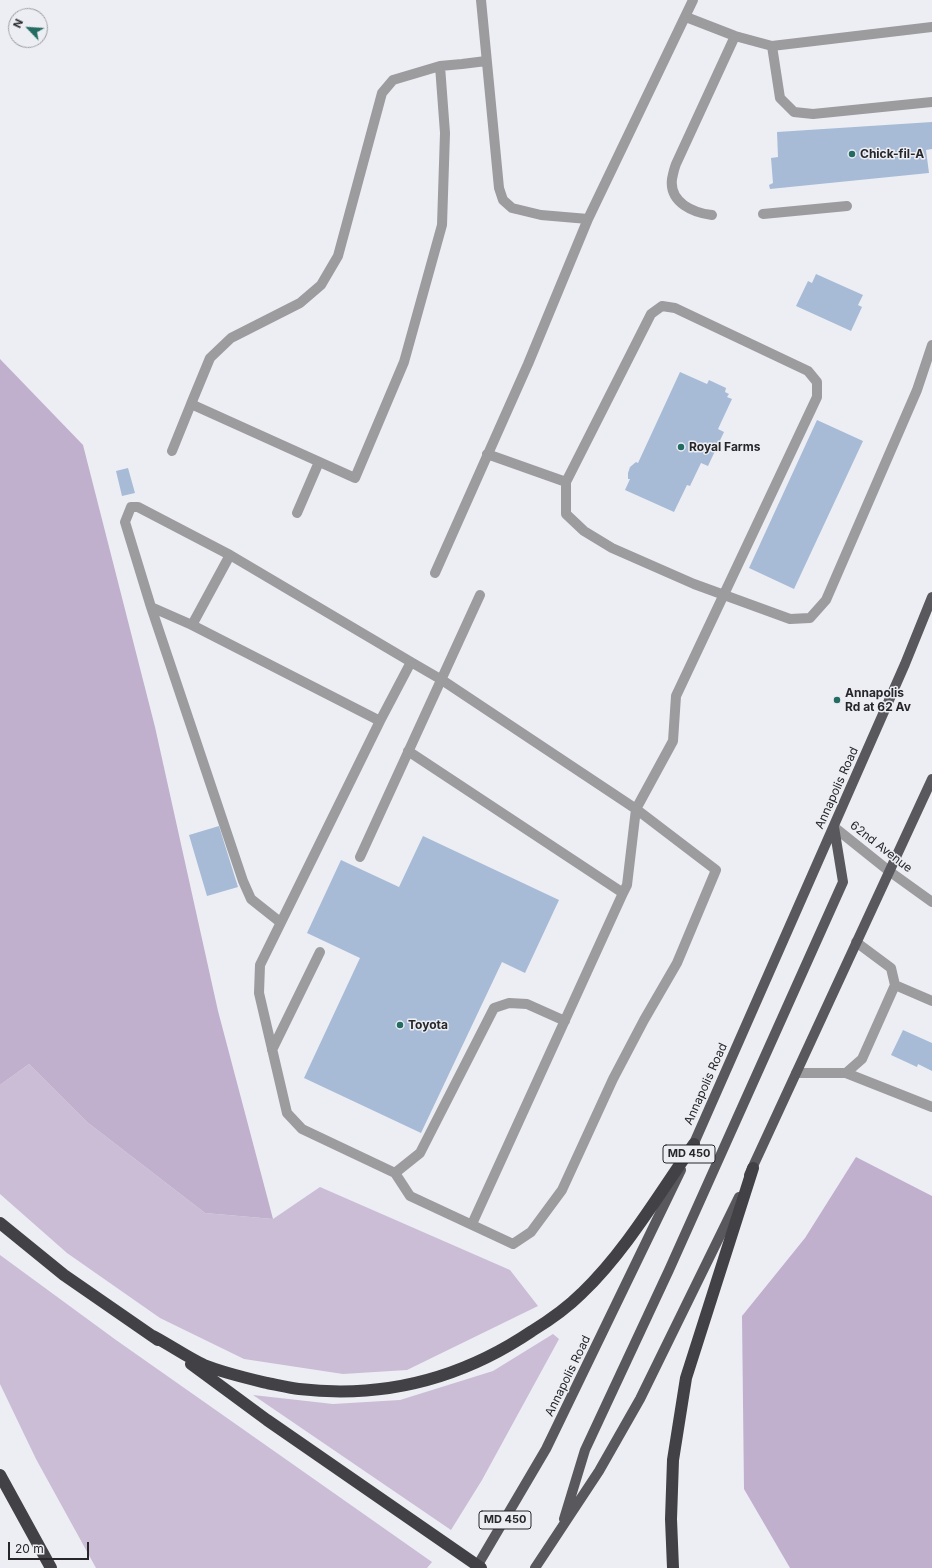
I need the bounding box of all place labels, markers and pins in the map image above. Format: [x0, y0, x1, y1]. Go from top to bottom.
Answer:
place label: Chick-fil-A [860, 147, 924, 161]
marker: Chick-fil-A [847, 149, 857, 159]
place label: Royal Farms [689, 440, 761, 454]
marker: Royal Farms [676, 442, 686, 452]
place label: Annapolis Rd at 62 Av [845, 686, 911, 714]
marker: Annapolis Rd at 62 Av [832, 695, 842, 705]
place label: Toyota [408, 1018, 448, 1032]
marker: Toyota [395, 1020, 405, 1030]

